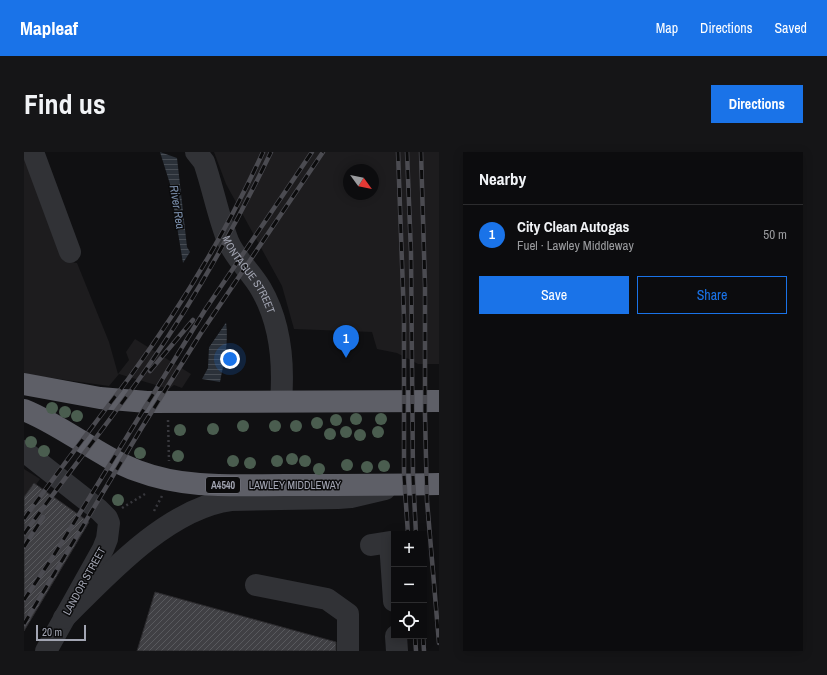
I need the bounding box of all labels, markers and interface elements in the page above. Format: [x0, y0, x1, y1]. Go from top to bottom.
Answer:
text: Mapleaf [20, 15, 78, 41]
text: Map [656, 19, 678, 37]
text: Directions [700, 19, 752, 37]
text: Saved [774, 19, 807, 37]
text: Find us [24, 85, 106, 123]
button: Directions [711, 85, 803, 123]
north arrow [343, 164, 379, 200]
text: Nearby [479, 167, 526, 190]
water label: River Rea [166, 184, 188, 231]
text: City Clean Autogas [517, 216, 629, 237]
text: 1 [489, 226, 495, 243]
text: 50 m [763, 226, 787, 243]
street label: MONTAGUE STREET [220, 234, 278, 316]
text: Fuel · Lawley Middleway [517, 237, 634, 254]
button: Save [479, 276, 629, 314]
button: Share [637, 276, 787, 314]
pin: 1 [333, 325, 359, 358]
your location [220, 349, 240, 369]
road number: A4540 [206, 477, 240, 493]
street label: LAWLEY MIDDLEWAY [249, 478, 341, 492]
map controls [391, 531, 427, 639]
button: + [391, 531, 427, 567]
street label: LANDOR STREET [60, 544, 109, 617]
button: − [391, 567, 427, 603]
button: locate [391, 603, 427, 639]
scale bar [36, 623, 86, 642]
text: 20 m [42, 625, 62, 639]

